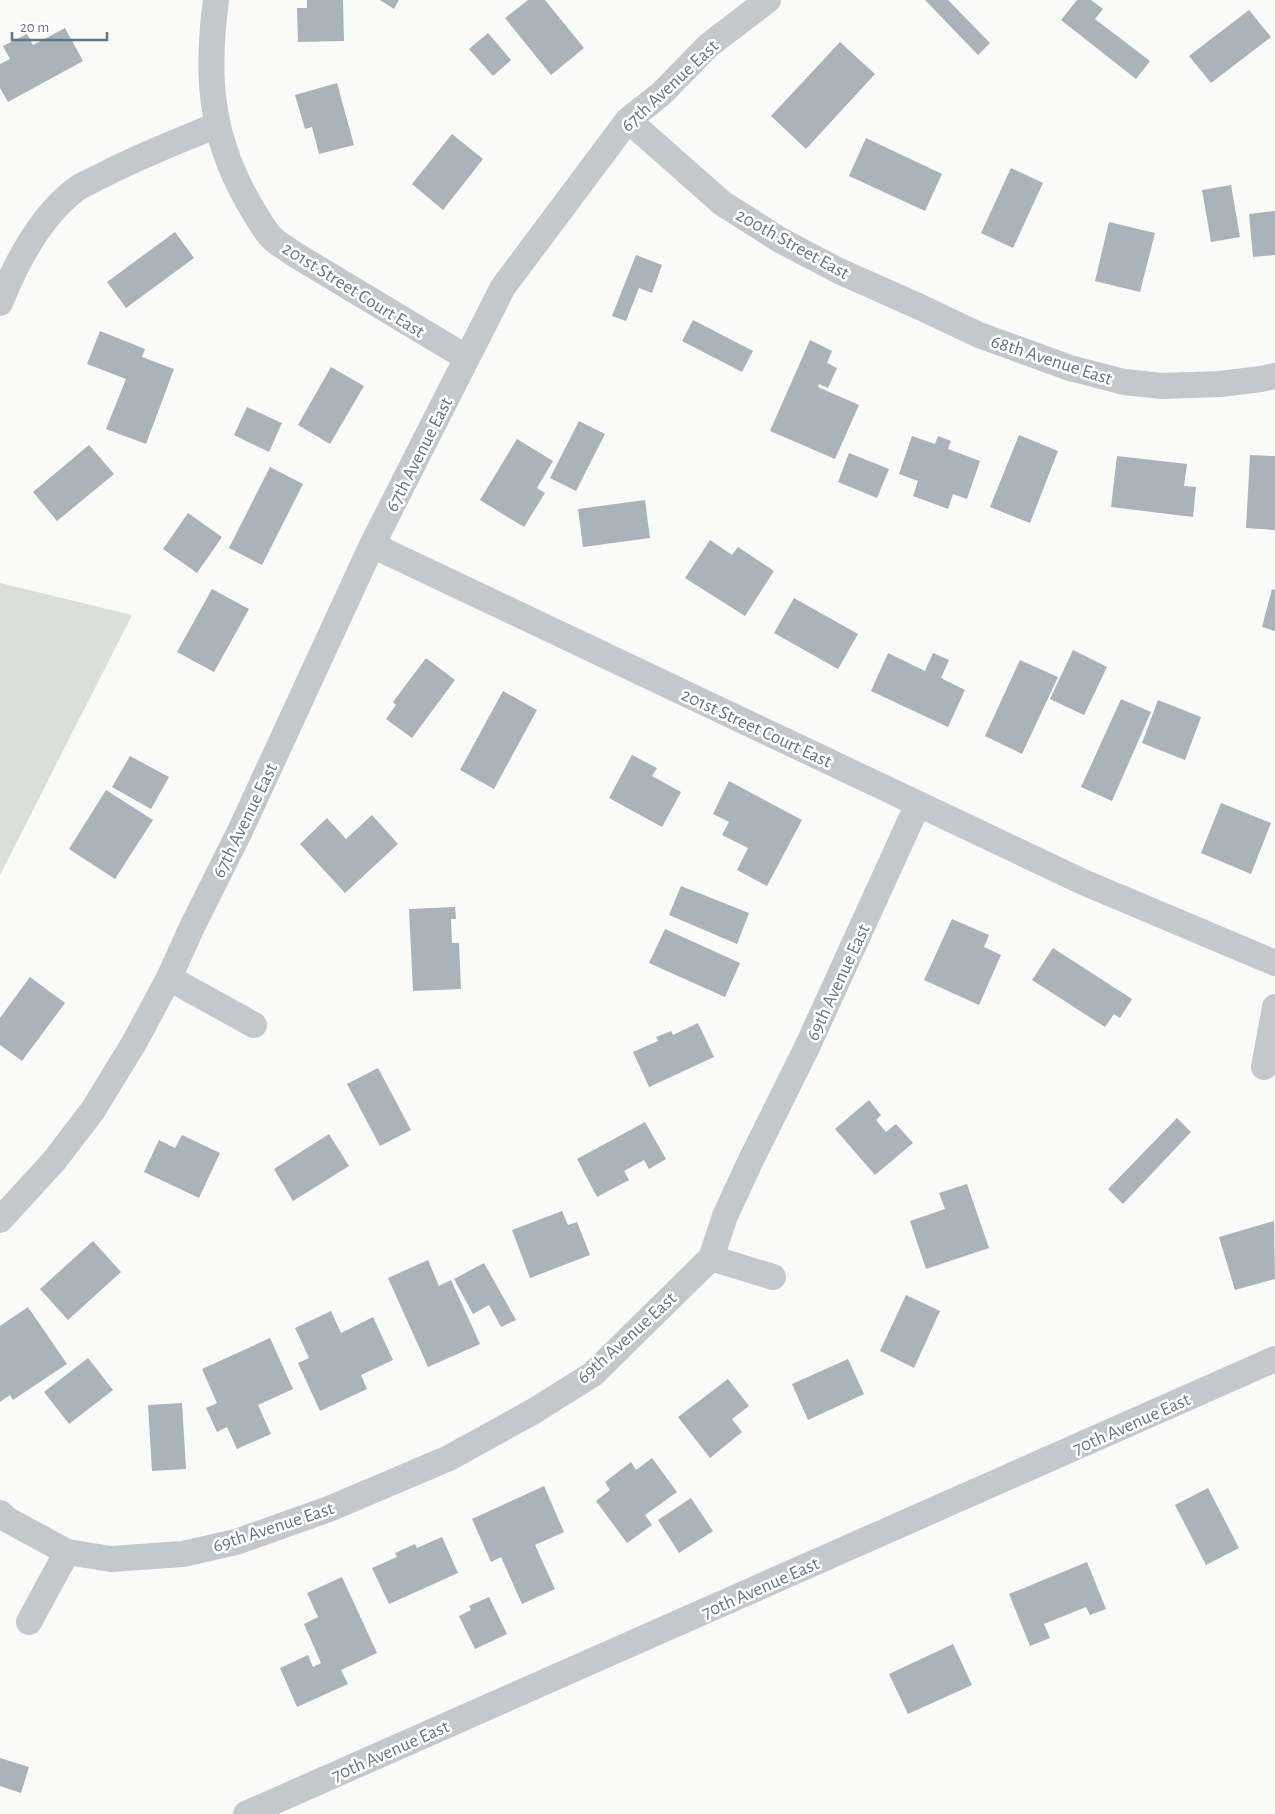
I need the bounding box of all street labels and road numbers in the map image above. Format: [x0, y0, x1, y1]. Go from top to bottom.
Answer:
street label: 67th Avenue East [618, 36, 722, 136]
street label: 200th Street East [732, 205, 852, 283]
street label: 201st Street Court East [279, 239, 428, 342]
street label: 68th Avenue East [989, 332, 1114, 389]
street label: 67th Avenue East [382, 395, 456, 515]
street label: 201st Street Court East [678, 685, 835, 772]
street label: 67th Avenue East [209, 760, 281, 881]
street label: 69th Avenue East [803, 921, 874, 1044]
street label: 69th Avenue East [574, 1289, 680, 1387]
street label: 70th Avenue East [1070, 1390, 1193, 1459]
street label: 69th Avenue East [211, 1499, 336, 1556]
street label: 70th Avenue East [699, 1554, 822, 1623]
street label: 70th Avenue East [329, 1717, 452, 1786]

